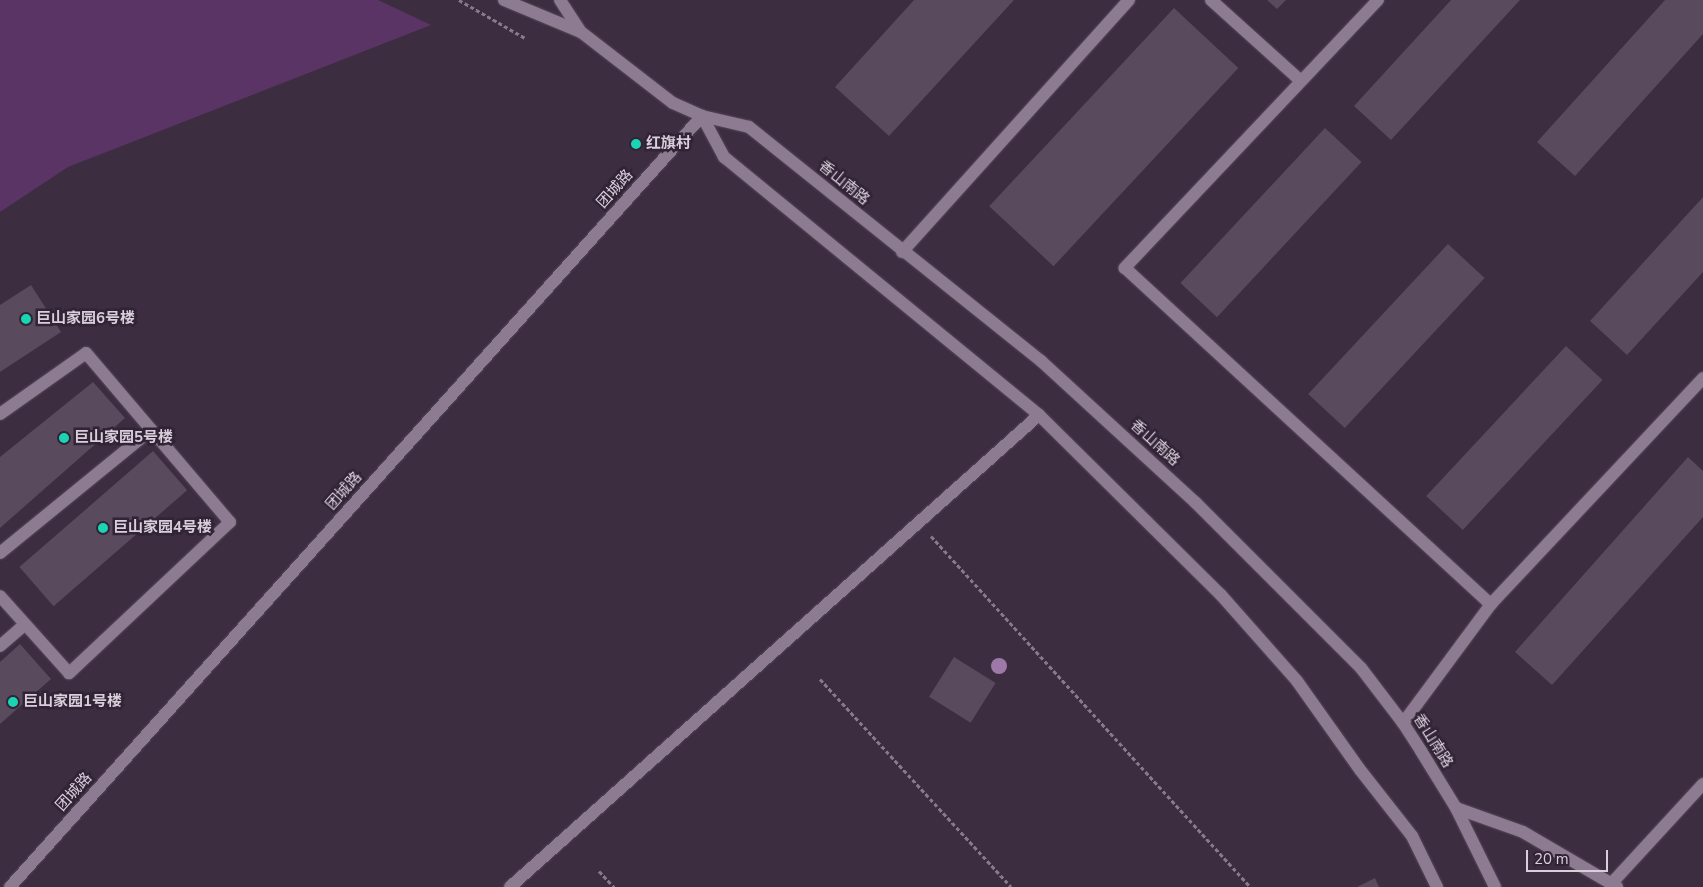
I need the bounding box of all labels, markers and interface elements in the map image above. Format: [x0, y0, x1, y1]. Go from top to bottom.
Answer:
place label: 红旗村 [646, 135, 691, 153]
marker: 红旗村 [630, 138, 642, 150]
street label: 香山南路 [815, 157, 873, 209]
street label: 团城路 [593, 166, 637, 212]
place label: 巨山家园6号楼 [36, 310, 135, 328]
marker: 巨山家园6号楼 [20, 313, 32, 325]
street label: 香山南路 [1127, 416, 1183, 470]
place label: 巨山家园5号楼 [74, 429, 173, 447]
marker: 巨山家园5号楼 [58, 432, 70, 444]
street label: 团城路 [322, 468, 366, 514]
place label: 巨山家园4号楼 [113, 519, 212, 537]
marker: 巨山家园4号楼 [97, 522, 109, 534]
place label: 巨山家园1号楼 [23, 693, 122, 711]
marker: 巨山家园1号楼 [7, 696, 19, 708]
street label: 香山南路 [1409, 711, 1457, 771]
street label: 团城路 [52, 769, 96, 815]
scale bar [1528, 840, 1610, 872]
text: 20 m [1534, 849, 1569, 869]

